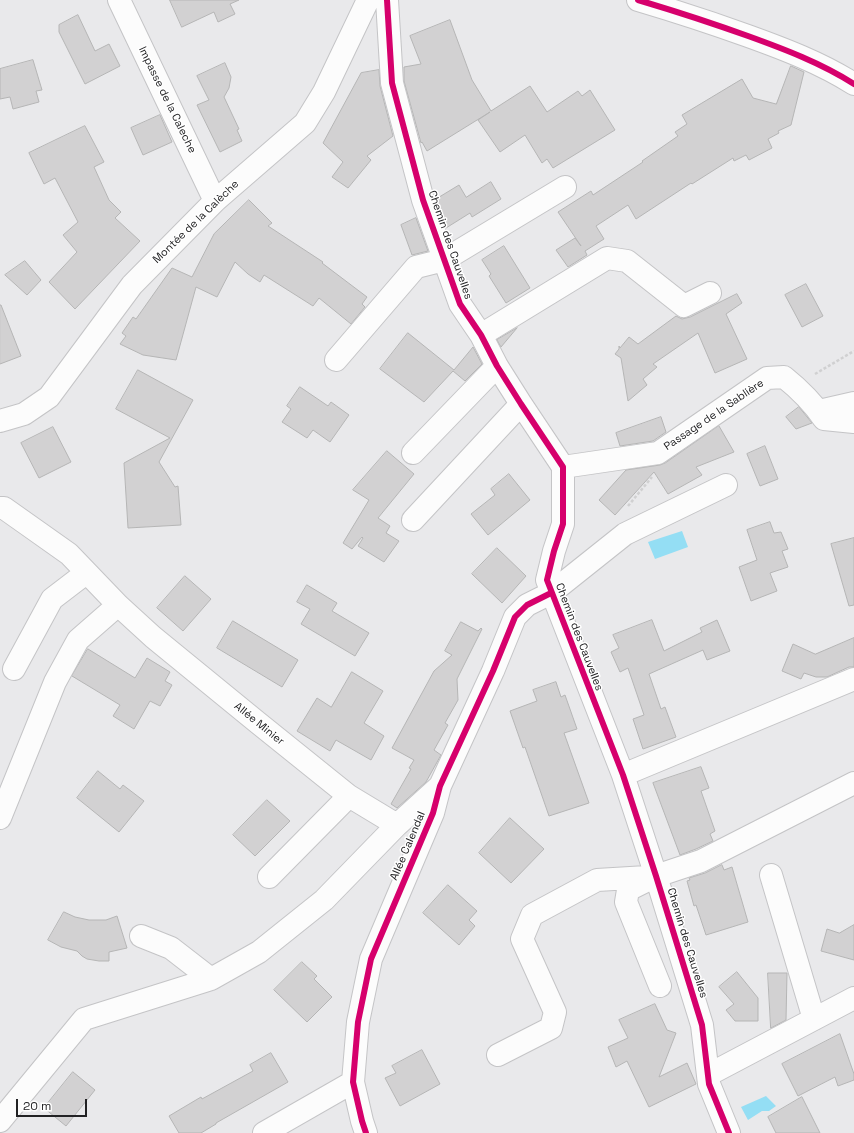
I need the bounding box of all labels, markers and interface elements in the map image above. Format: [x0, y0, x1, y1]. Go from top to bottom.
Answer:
street label: Impasse de la Caleche [135, 44, 199, 156]
street label: Montée de la Calèche [150, 178, 242, 266]
street label: Chemin des Cauvelles [425, 189, 475, 301]
street label: Passage de la Sablière [662, 377, 766, 453]
street label: Chemin des Cauvelles [552, 581, 606, 693]
street label: Allée Minier [231, 700, 287, 748]
street label: Allée Calendal [388, 810, 428, 882]
street label: Chemin des Cauvelles [664, 886, 710, 1000]
scale bar [18, 1091, 89, 1117]
text: 20 m [23, 1098, 51, 1114]

